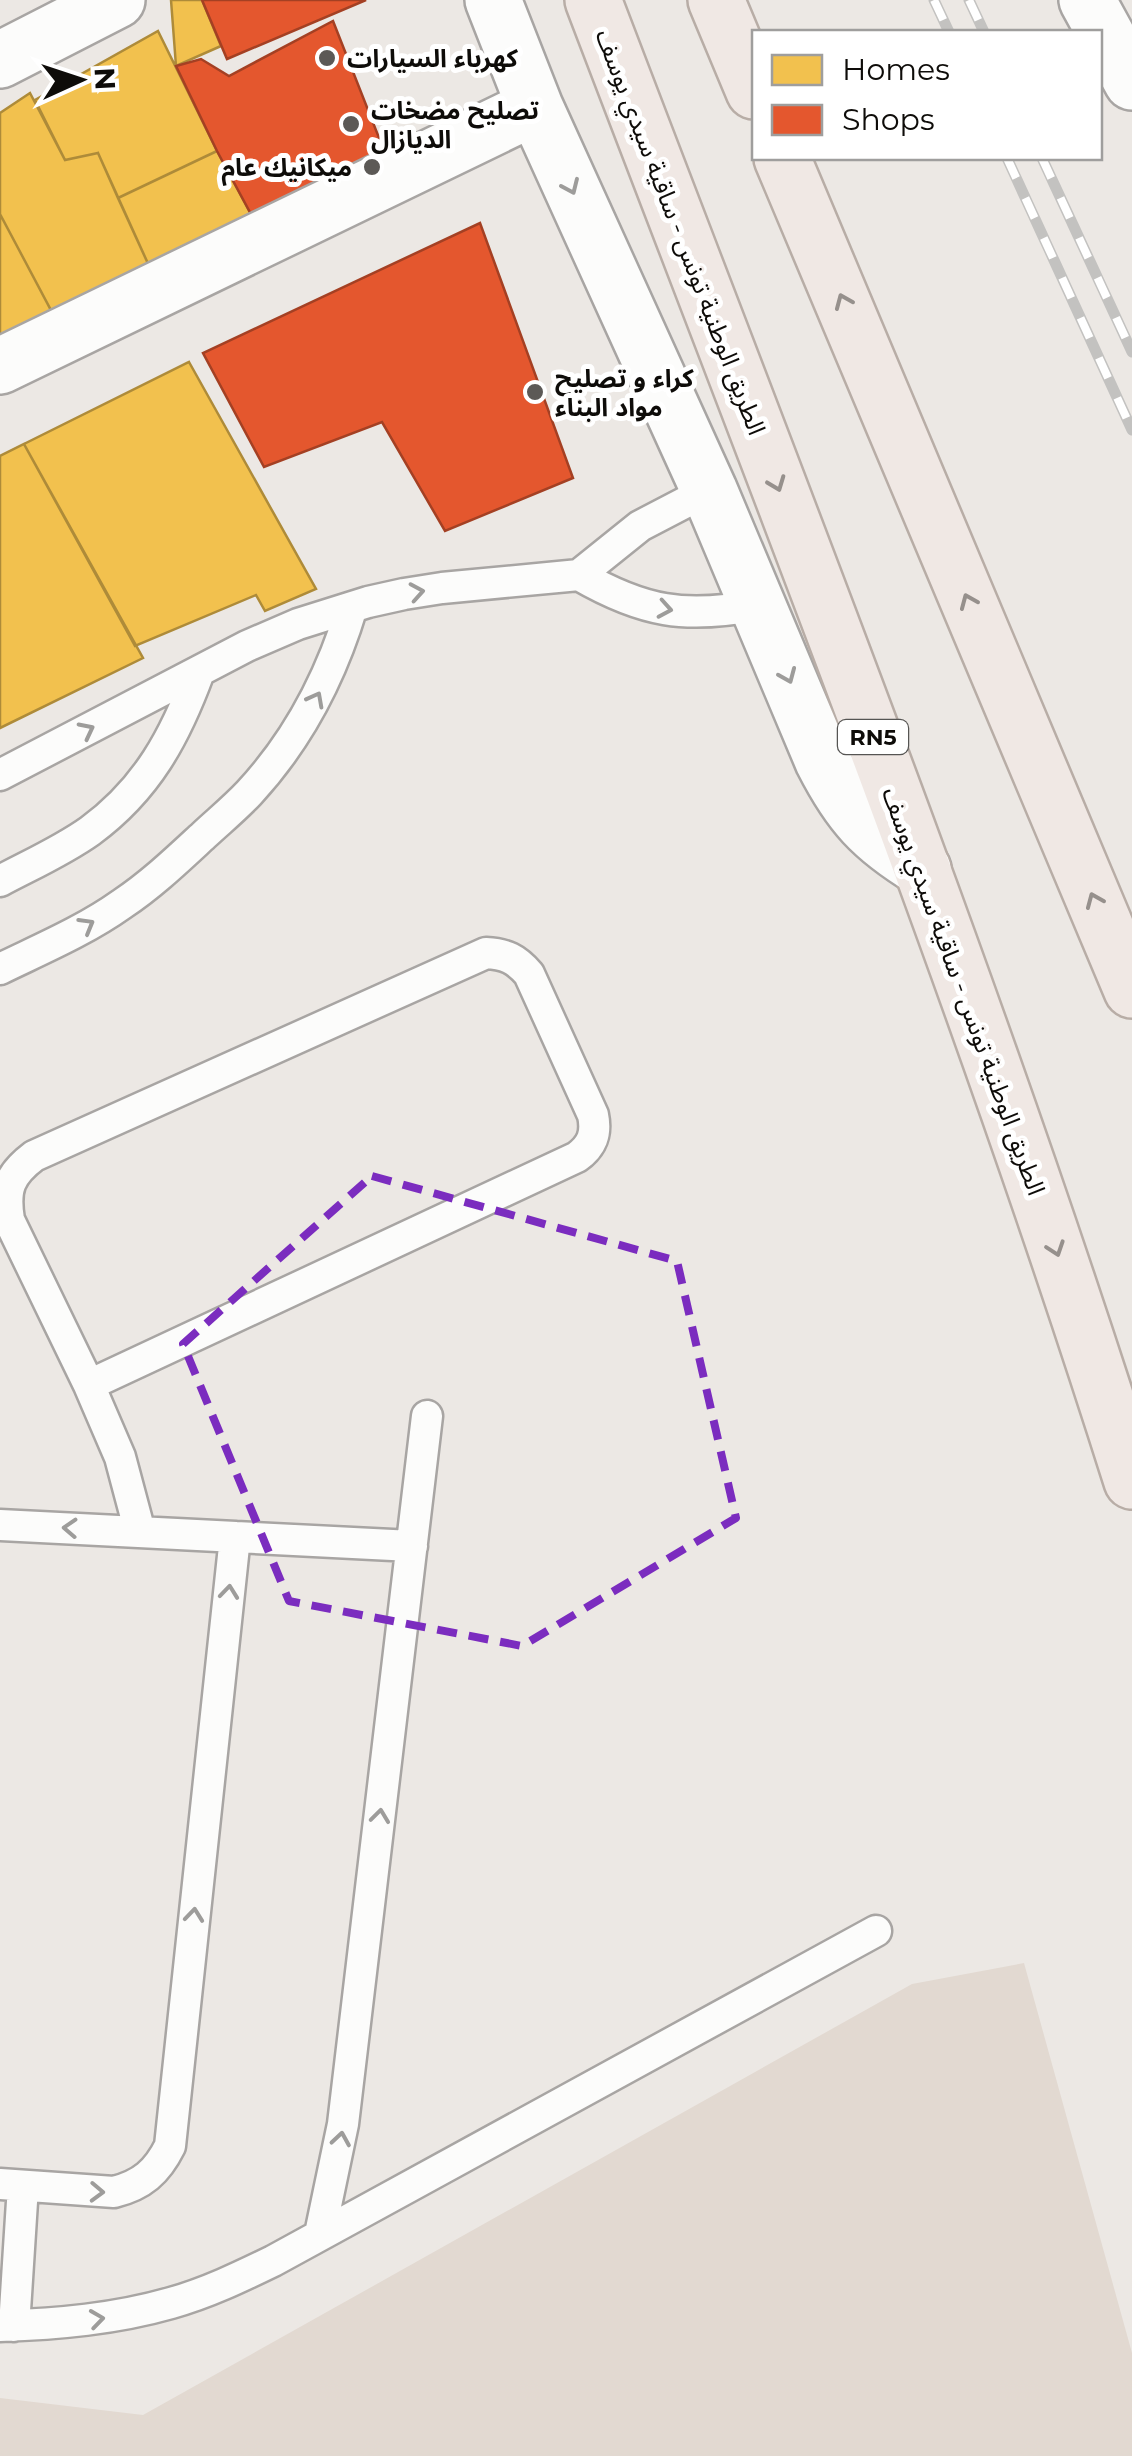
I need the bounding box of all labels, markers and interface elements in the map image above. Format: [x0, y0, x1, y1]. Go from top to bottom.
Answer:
street label: الطريق الوطنية تونس - ساقية سيدي يوسف [585, 25, 772, 441]
north arrow [30, 30, 130, 130]
legend [752, 30, 1102, 160]
place label: كهرباء السيارات [347, 43, 518, 73]
marker: كهرباء السيارات [316, 47, 338, 69]
text: Homes [842, 51, 950, 88]
text: N [87, 67, 123, 91]
place label: تصليح مضخات الديازال [371, 95, 539, 154]
text: Shops [842, 101, 935, 138]
marker: تصليح مضخات الديازال [340, 113, 362, 135]
place label: ميكانيك عام [221, 152, 352, 186]
marker: ميكانيك عام [361, 156, 383, 178]
one-way arrow [559, 177, 579, 195]
one-way arrow [834, 293, 854, 311]
place label: كراء و تصليح مواد البناء [555, 363, 694, 422]
marker: كراء و تصليح مواد البناء [524, 381, 546, 403]
one-way arrow [765, 474, 786, 491]
one-way arrow [409, 583, 425, 604]
one-way arrow [960, 593, 980, 610]
one-way arrow [657, 598, 673, 619]
one-way arrow [776, 666, 796, 684]
one-way arrow [304, 692, 323, 710]
road number: RN5 [838, 720, 908, 754]
one-way arrow [76, 723, 94, 742]
street label: الطريق الوطنية تونس - ساقية سيدي يوسف [872, 783, 1052, 1201]
one-way arrow [1086, 892, 1106, 910]
one-way arrow [76, 918, 94, 938]
one-way arrow [1044, 1240, 1064, 1257]
one-way arrow [62, 1518, 78, 1539]
one-way arrow [218, 1584, 239, 1600]
one-way arrow [369, 1808, 390, 1824]
one-way arrow [183, 1907, 204, 1923]
one-way arrow [330, 2131, 351, 2147]
one-way arrow [90, 2181, 106, 2202]
one-way arrow [89, 2309, 105, 2330]

